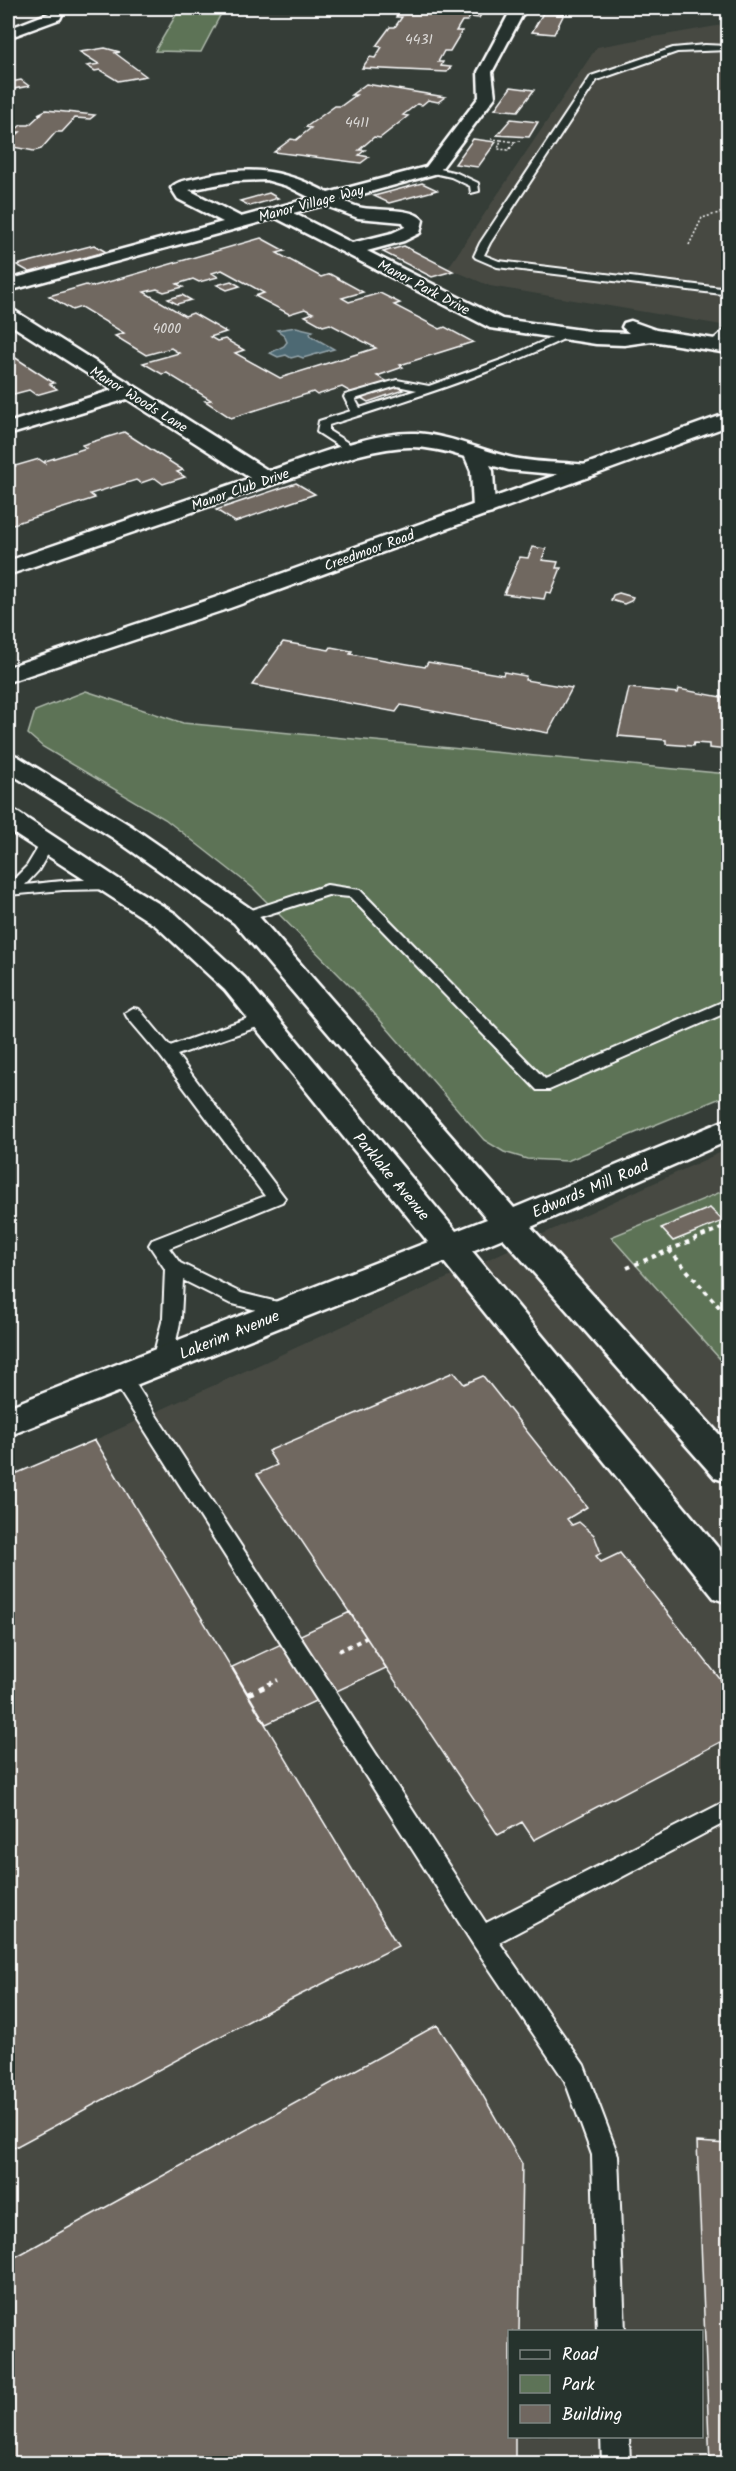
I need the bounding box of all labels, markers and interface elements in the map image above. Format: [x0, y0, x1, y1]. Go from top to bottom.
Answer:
house number: 4431 [405, 29, 433, 51]
house number: 4411 [345, 112, 369, 134]
street label: Manor Village Way [256, 179, 367, 229]
street label: Manor Park Drive [373, 254, 474, 322]
house number: 4000 [153, 318, 181, 340]
street label: Manor Woods Lane [85, 361, 192, 439]
street label: Manor Club Drive [188, 463, 293, 517]
street label: Creedmoor Road [321, 524, 419, 577]
street label: Parklake Avenue [346, 1127, 435, 1227]
street label: Edwards Mill Road [528, 1153, 654, 1225]
street label: Lakerim Avenue [176, 1304, 284, 1367]
legend [508, 2330, 703, 2438]
text: Road [562, 2341, 599, 2370]
text: Park [562, 2371, 595, 2400]
text: Building [562, 2401, 622, 2430]

